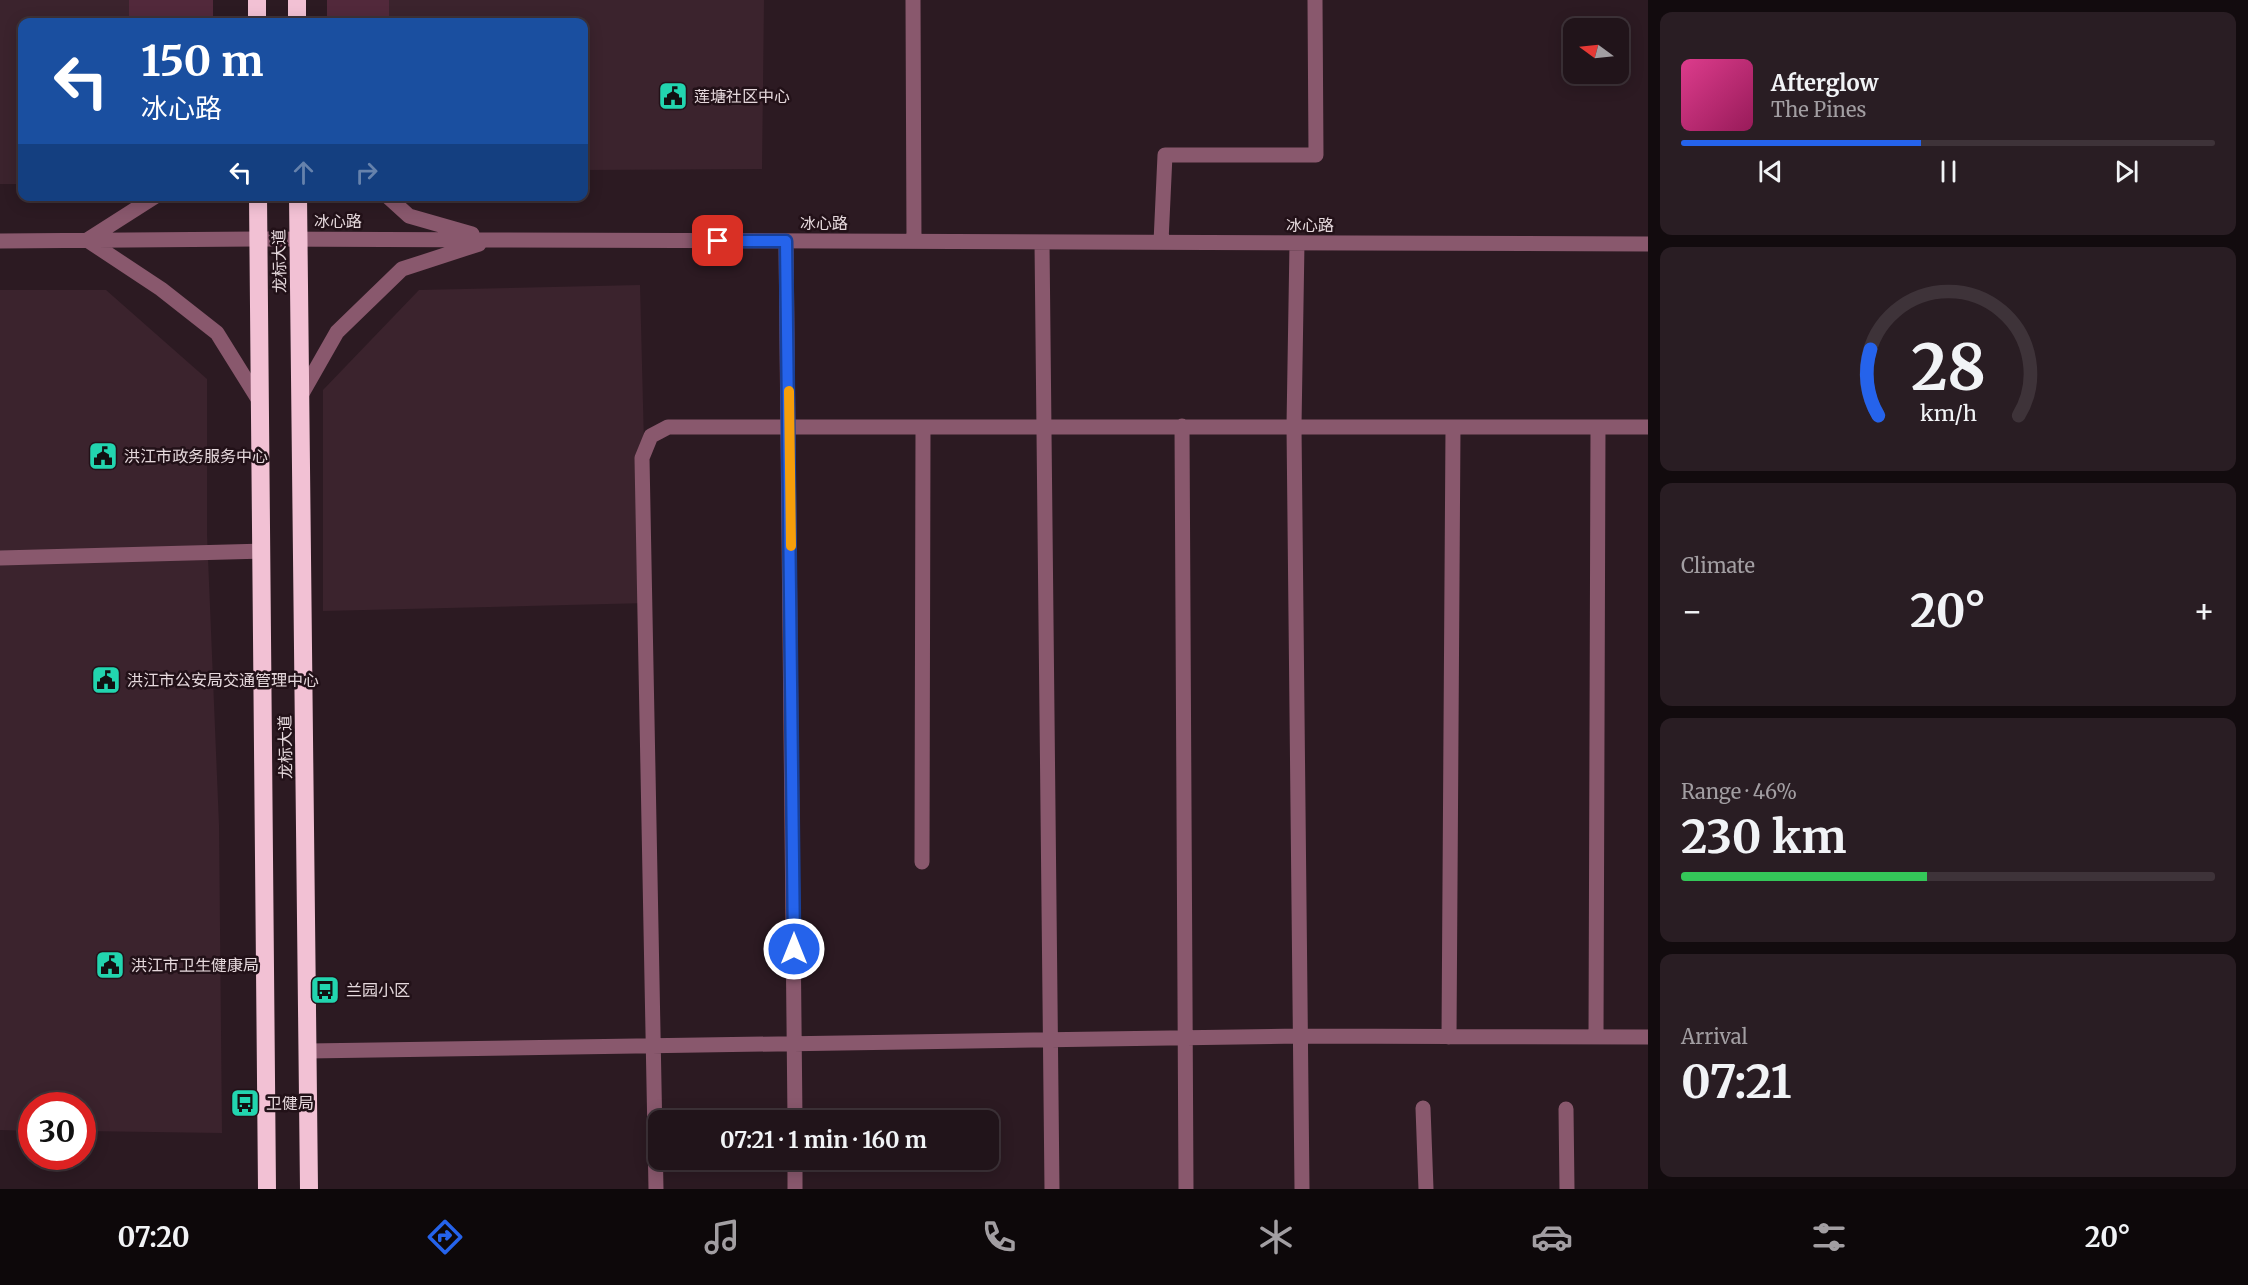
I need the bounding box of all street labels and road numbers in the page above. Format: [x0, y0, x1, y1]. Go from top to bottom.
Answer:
street label: 冰心路 [314, 211, 362, 231]
street label: 冰心路 [800, 213, 848, 233]
street label: 冰心路 [1286, 215, 1334, 235]
street label: 龙标大道 [268, 229, 290, 293]
street label: 龙标大道 [274, 715, 296, 779]

